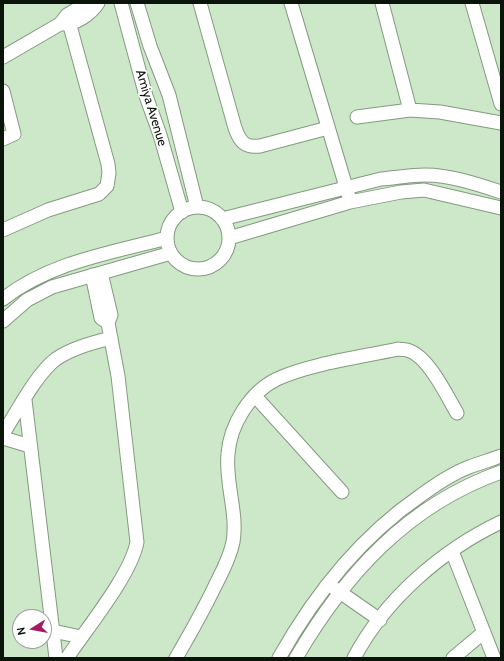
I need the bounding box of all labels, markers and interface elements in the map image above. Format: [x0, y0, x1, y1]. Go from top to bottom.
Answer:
street label: Amiya Avenue [132, 68, 170, 148]
north arrow [12, 609, 52, 649]
text: N [14, 626, 29, 636]

